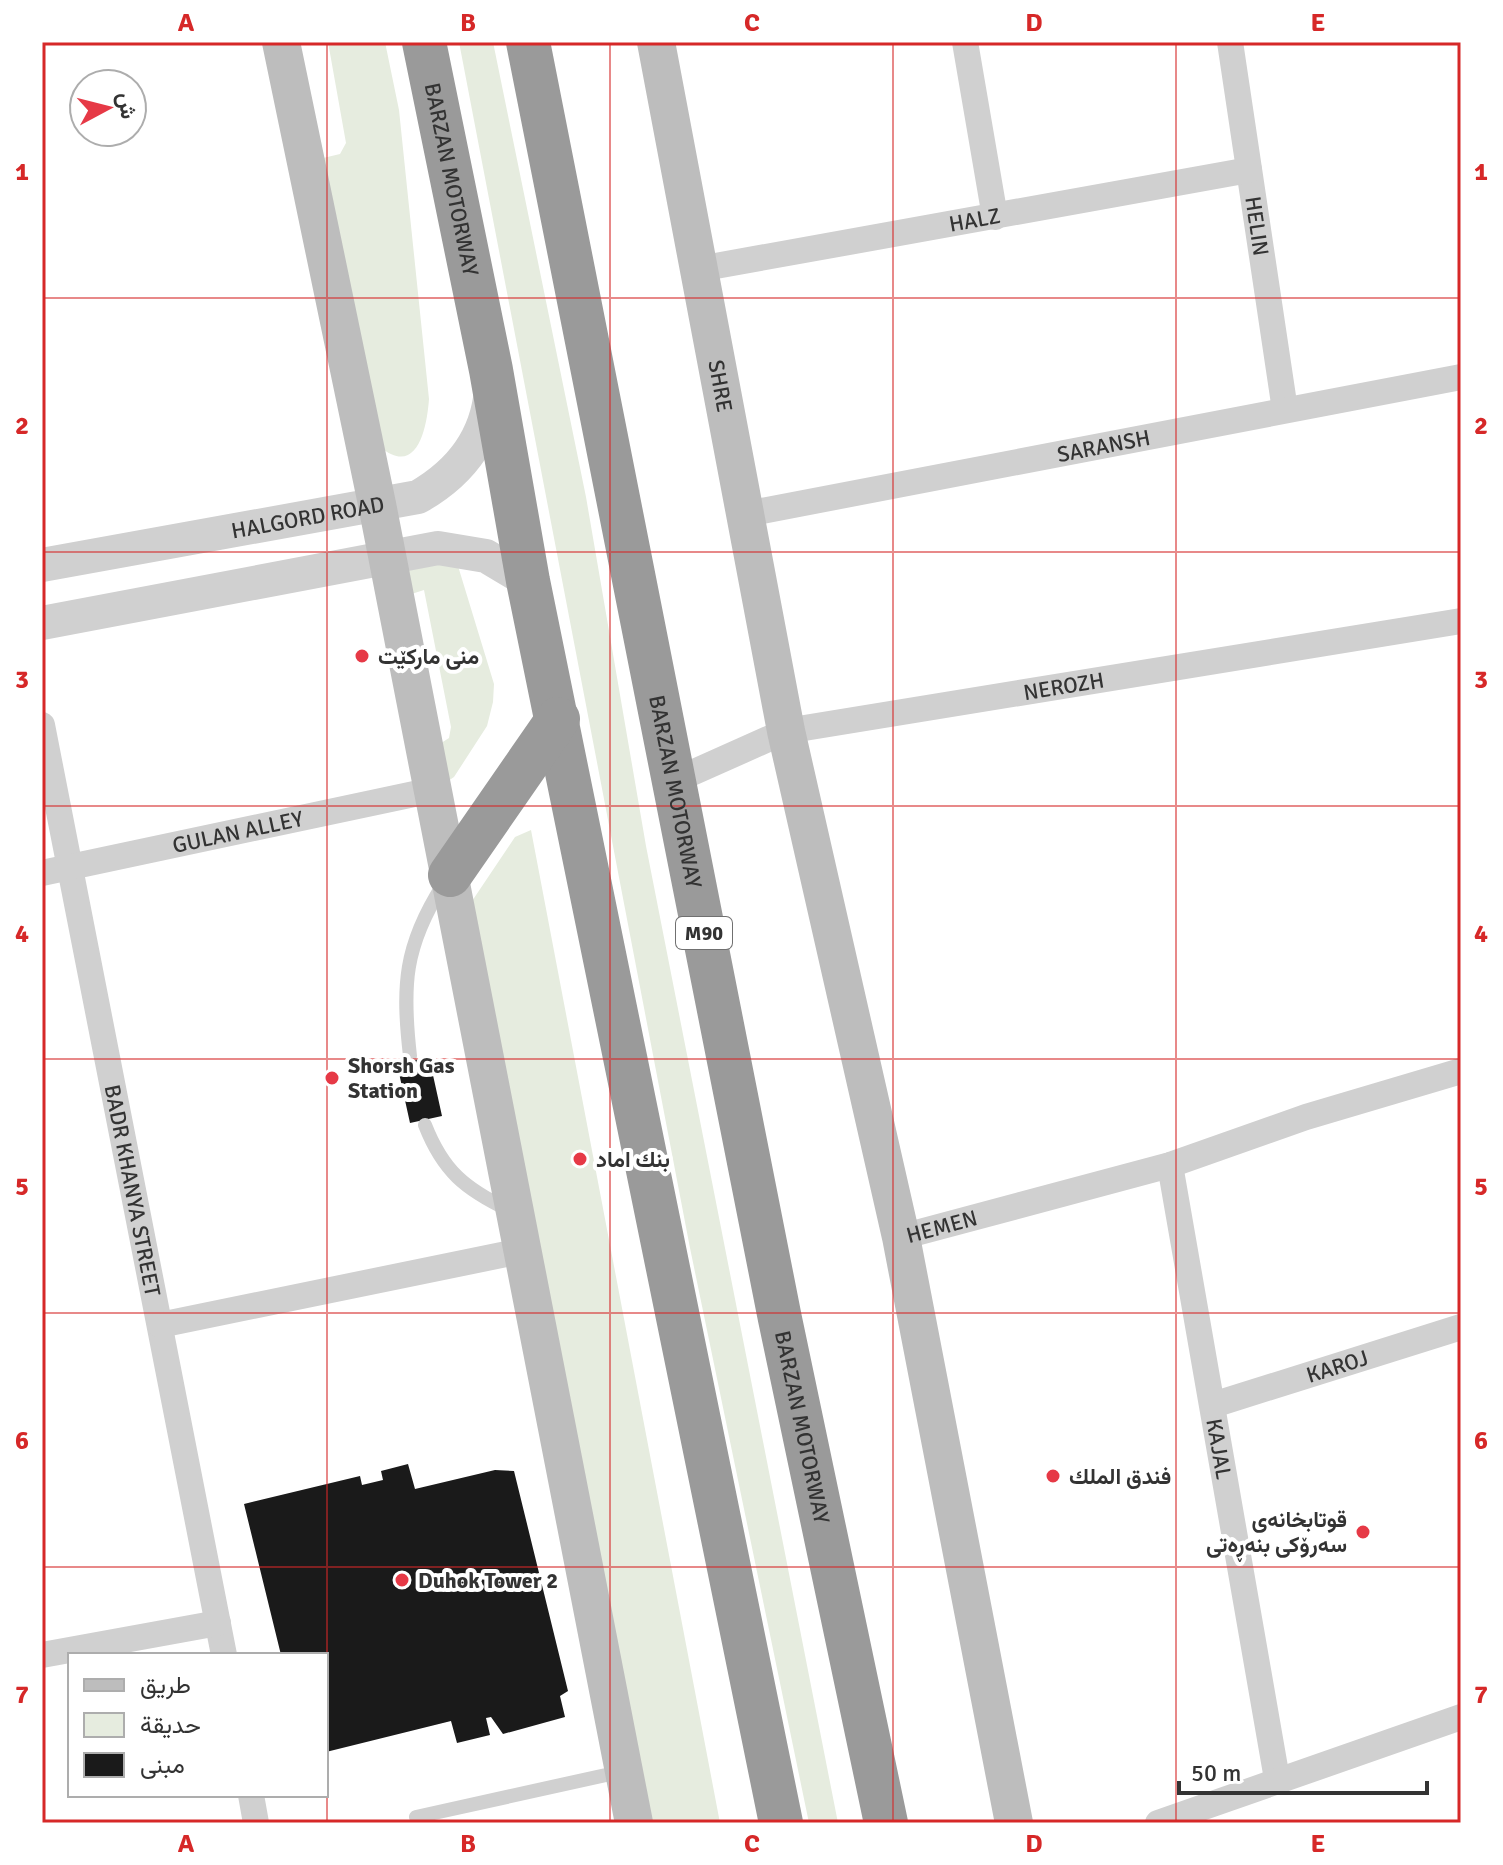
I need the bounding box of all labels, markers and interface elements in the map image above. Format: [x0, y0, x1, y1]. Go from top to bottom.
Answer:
text: A [178, 7, 195, 39]
text: B [460, 7, 476, 39]
text: C [744, 7, 760, 39]
text: D [1025, 7, 1043, 39]
text: E [1311, 7, 1325, 39]
north arrow [68, 68, 148, 148]
street label: BARZAN MOTORWAY [419, 80, 485, 278]
text: ش [112, 91, 142, 120]
text: 1 [15, 156, 29, 188]
text: 1 [1474, 156, 1488, 188]
street label: HELIN [1240, 194, 1275, 258]
street label: HALZ [947, 202, 1003, 237]
street label: SHRE [703, 358, 739, 414]
text: 2 [15, 410, 29, 442]
text: 2 [1474, 410, 1488, 442]
street label: SARANSH [1055, 423, 1152, 468]
street label: HALGORD ROAD [229, 490, 386, 544]
place label: منی مارکێت [378, 643, 479, 670]
marker: منی مارکێت [353, 647, 371, 665]
text: 3 [15, 664, 29, 696]
text: 3 [1474, 664, 1488, 696]
street label: NEROZH [1021, 666, 1106, 706]
street label: BARZAN MOTORWAY [644, 693, 708, 891]
street label: GULAN ALLEY [170, 804, 305, 858]
road number: M90 [676, 917, 732, 949]
text: 4 [15, 918, 29, 950]
text: 4 [1474, 918, 1488, 950]
place label: Shorsh Gas Station [348, 1052, 455, 1104]
marker: Shorsh Gas Station [323, 1069, 341, 1087]
street label: BADR KHANYA STREET [99, 1082, 167, 1298]
place label: بنك اماد [596, 1146, 670, 1173]
marker: بنك اماد [571, 1150, 589, 1168]
text: 5 [15, 1171, 29, 1203]
text: 5 [1474, 1171, 1488, 1203]
street label: HEMEN [903, 1204, 980, 1249]
street label: BARZAN MOTORWAY [769, 1328, 836, 1526]
street label: KAROJ [1303, 1344, 1371, 1388]
street label: KAJAL [1201, 1416, 1238, 1481]
text: 6 [15, 1425, 29, 1457]
text: 6 [1474, 1425, 1488, 1457]
place label: فندق الملك [1069, 1463, 1171, 1490]
marker: فندق الملك [1044, 1467, 1062, 1485]
place label: قوتابخانەی سەرۆکی بنەڕەتی [1206, 1506, 1347, 1562]
marker: قوتابخانەی سەرۆکی بنەڕەتی [1354, 1523, 1372, 1541]
place label: Duhok Tower 2 [418, 1567, 558, 1594]
marker: Duhok Tower 2 [393, 1571, 411, 1589]
legend [68, 1653, 328, 1797]
text: طريق [140, 1670, 191, 1700]
text: 7 [15, 1679, 29, 1711]
text: 7 [1474, 1679, 1488, 1711]
text: حديقة [140, 1710, 201, 1740]
scale bar [1179, 1745, 1427, 1795]
text: مبنى [140, 1750, 185, 1780]
text: 50 m [1191, 1758, 1241, 1788]
text: A [178, 1828, 195, 1860]
text: B [460, 1828, 476, 1860]
text: C [744, 1828, 760, 1860]
text: D [1025, 1828, 1043, 1860]
text: E [1311, 1828, 1325, 1860]

